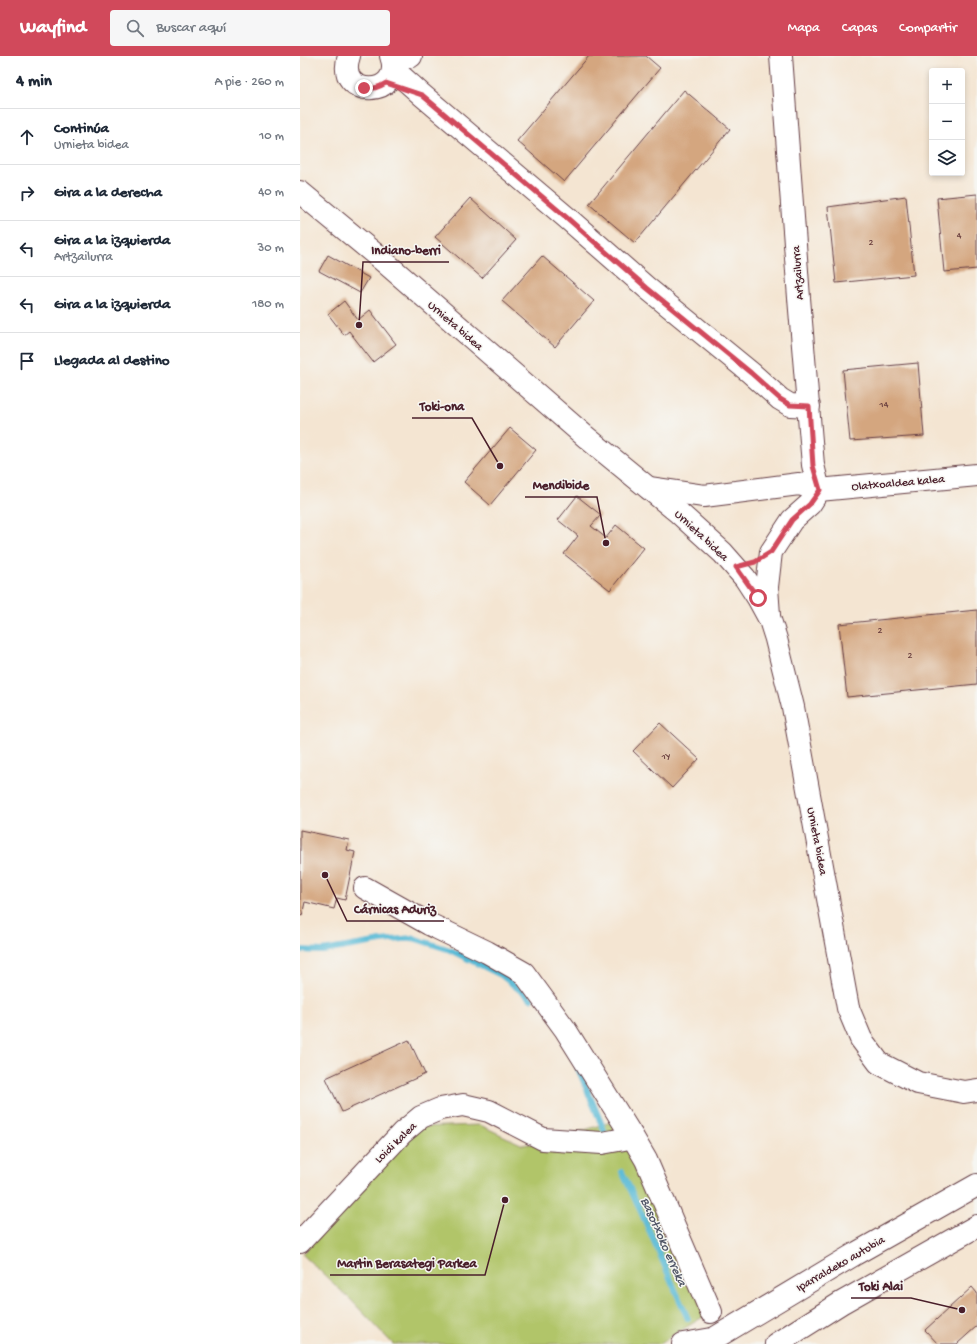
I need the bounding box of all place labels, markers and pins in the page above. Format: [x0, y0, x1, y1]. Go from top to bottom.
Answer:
callout: Indiano-berri [363, 237, 449, 262]
callout: Toki-ona [412, 393, 472, 418]
callout: Mendibide [525, 472, 597, 497]
callout: Cárnicas Aduriz [347, 896, 444, 921]
callout: Martin Berasategi Parkea [330, 1250, 485, 1275]
callout: Toki Alai [851, 1273, 911, 1298]

